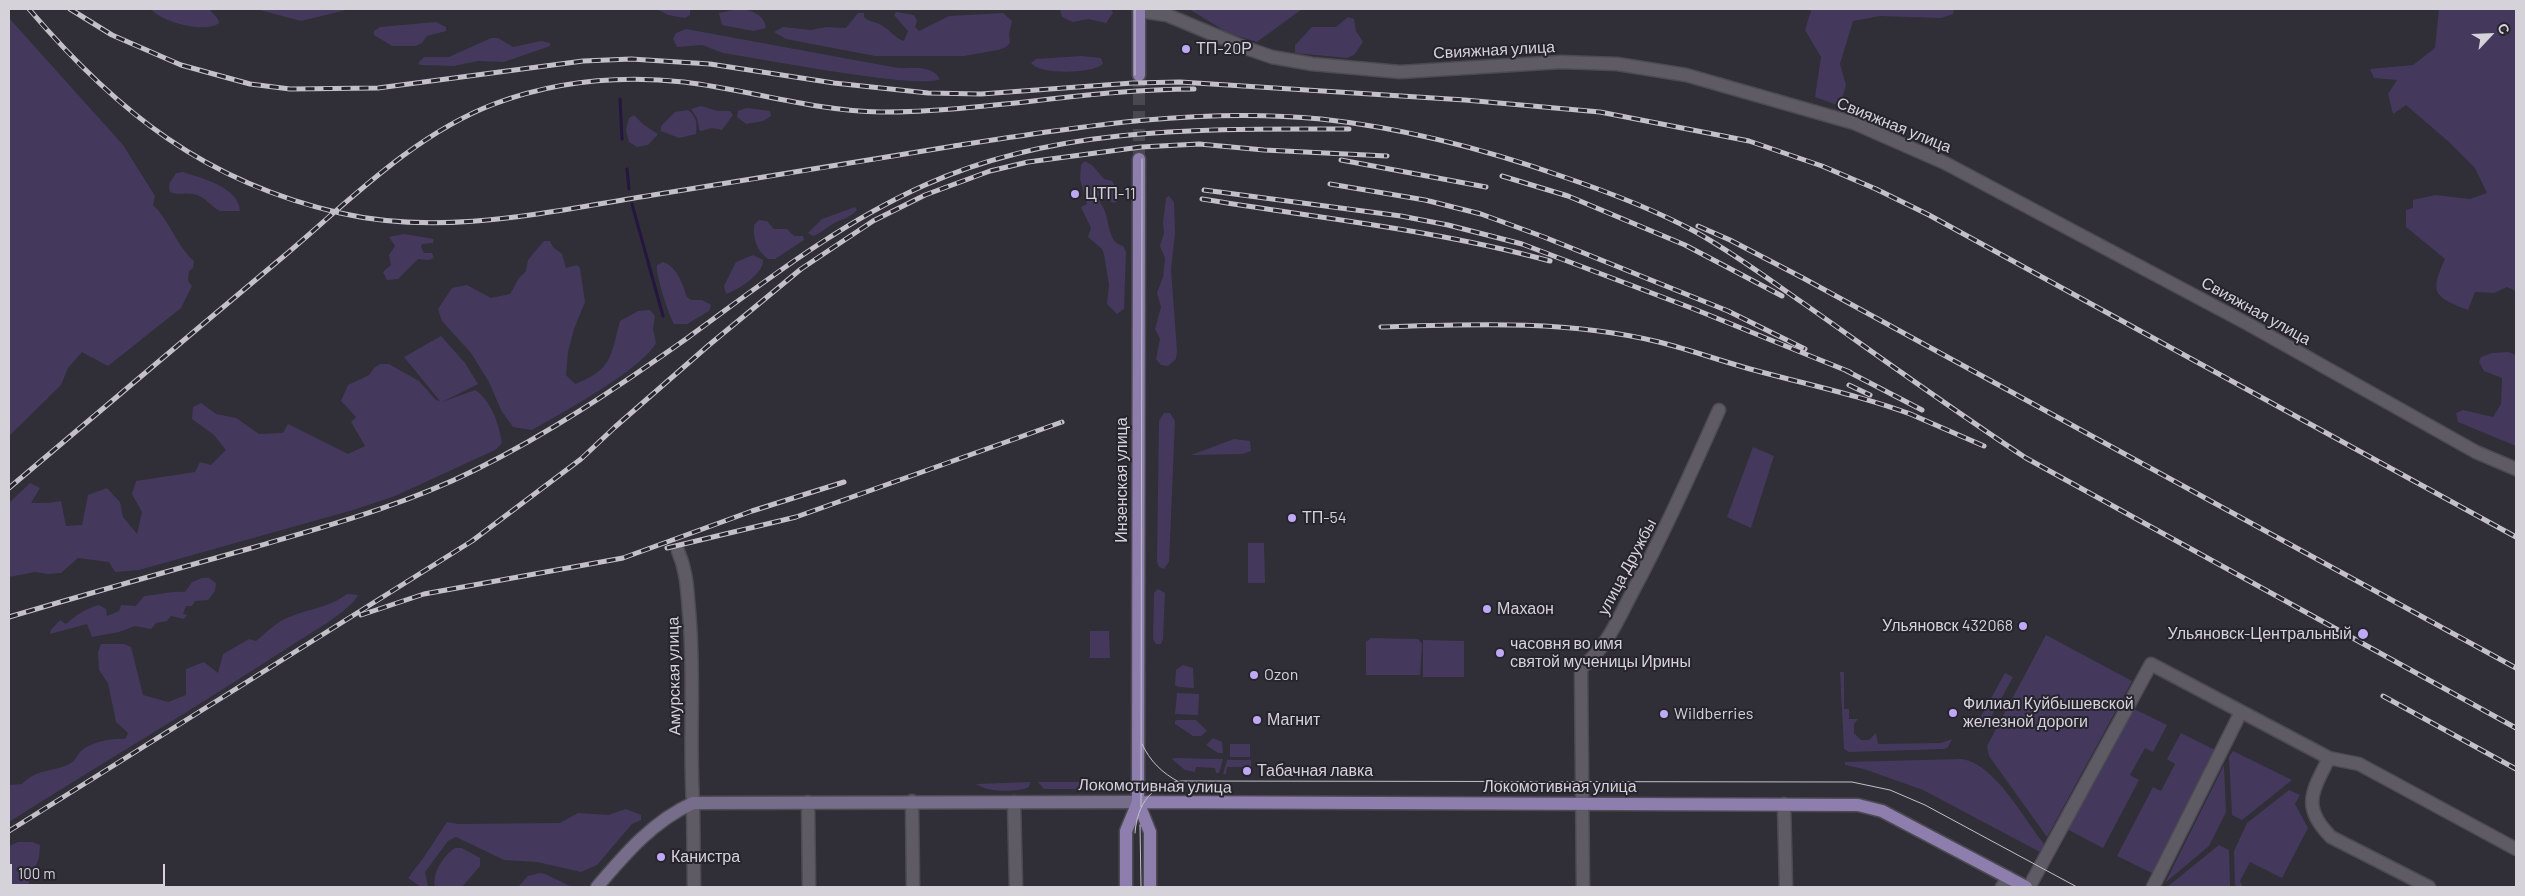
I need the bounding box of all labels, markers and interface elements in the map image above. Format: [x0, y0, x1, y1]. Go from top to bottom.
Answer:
north arrow [2465, 10, 2515, 60]
text: С [2494, 20, 2514, 37]
street label: Свияжная улица [1433, 37, 1555, 63]
place label: ТП-20Р [1196, 39, 1252, 59]
marker: ТП-20Р [1180, 43, 1192, 55]
street label: Свияжная улица [1834, 93, 1954, 157]
place label: ЦТП-11 [1085, 184, 1136, 204]
marker: ЦТП-11 [1069, 188, 1081, 200]
street label: Свияжная улица [2198, 273, 2314, 349]
street label: Инзенская улица [1112, 417, 1132, 543]
place label: ТП-54 [1302, 508, 1347, 528]
marker: ТП-54 [1286, 512, 1298, 524]
street label: улица Дружбы [1594, 515, 1660, 619]
place label: Махаон [1497, 599, 1554, 619]
marker: Махаон [1481, 603, 1493, 615]
place label: Ульяновск 432068 [1882, 616, 2013, 636]
street label: Амурская улица [663, 617, 685, 735]
marker: Ульяновск 432068 [2017, 620, 2029, 632]
place label: Ульяновск-Центральный [2168, 624, 2352, 644]
marker: Ульяновск-Центральный [2356, 627, 2370, 641]
place label: часовня во имя святой мученицы Ирины [1510, 634, 1691, 672]
marker: часовня во имя святой мученицы Ирины [1494, 647, 1506, 659]
place label: Ozon [1264, 665, 1298, 685]
marker: Ozon [1248, 669, 1260, 681]
place label: Филиал Куйбышевской железной дороги [1963, 694, 2134, 732]
place label: Wildberries [1674, 704, 1754, 724]
marker: Филиал Куйбышевской железной дороги [1947, 707, 1959, 719]
marker: Wildberries [1658, 708, 1670, 720]
place label: Магнит [1267, 710, 1320, 730]
marker: Магнит [1251, 714, 1263, 726]
place label: Табачная лавка [1257, 761, 1373, 781]
marker: Табачная лавка [1241, 765, 1253, 777]
street label: Локомотивная улица [1078, 775, 1232, 797]
street label: Локомотивная улица [1483, 777, 1637, 797]
place label: Канистра [671, 847, 740, 867]
marker: Канистра [655, 851, 667, 863]
scale bar [12, 854, 168, 886]
text: 100 m [18, 864, 56, 882]

